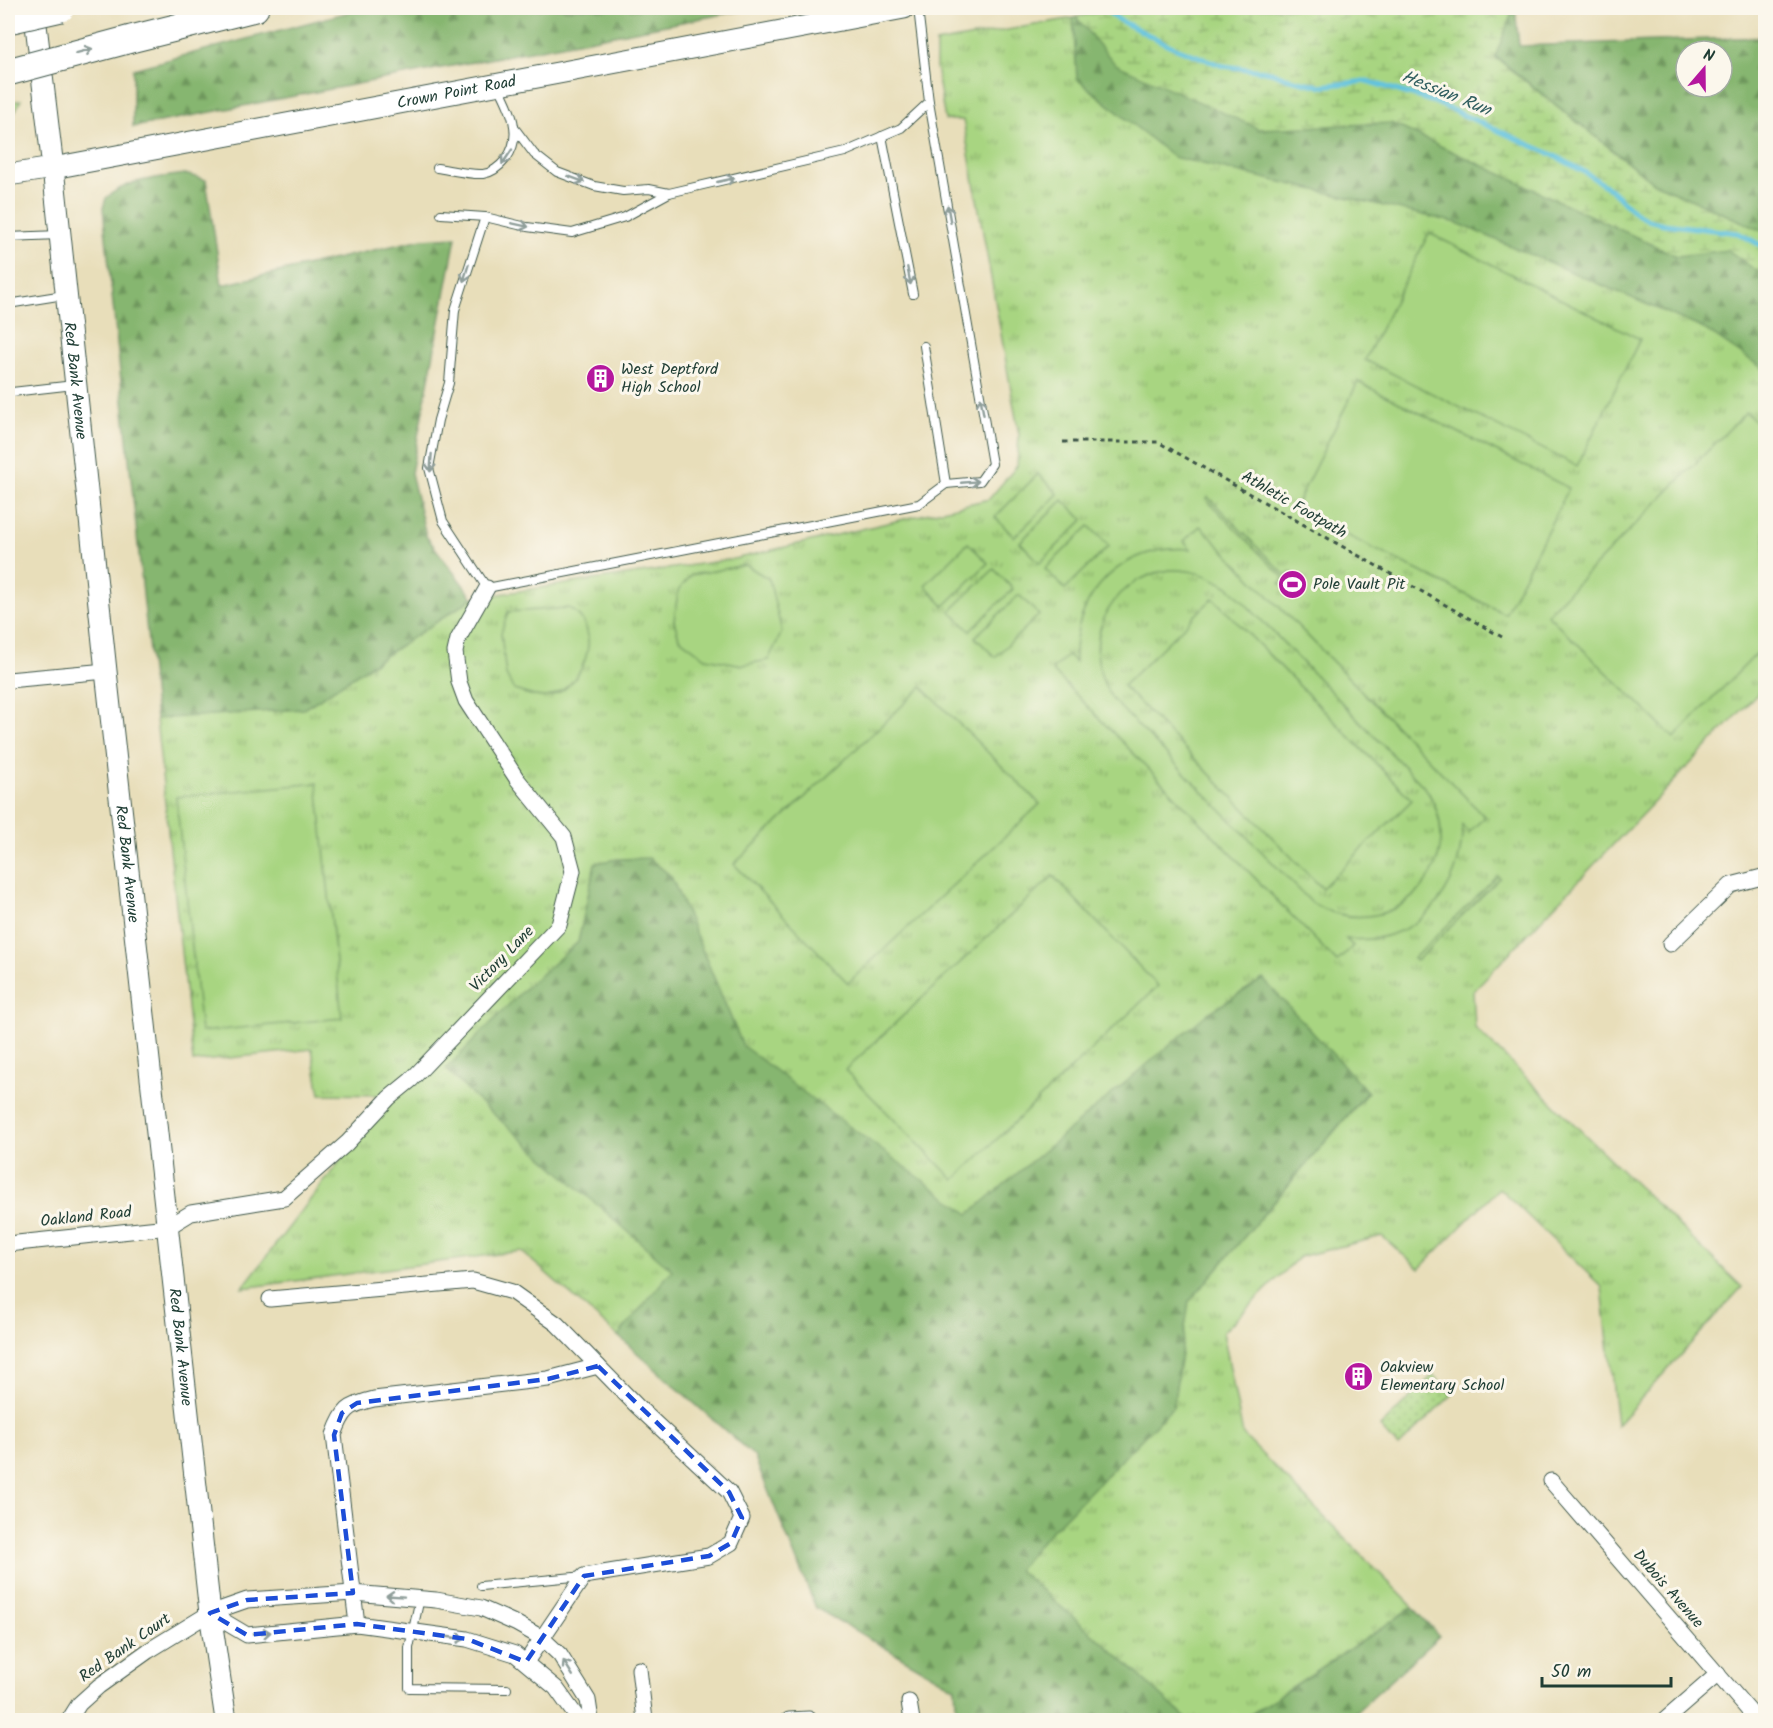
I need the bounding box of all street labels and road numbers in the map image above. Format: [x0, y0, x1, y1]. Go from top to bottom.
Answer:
street label: Crown Point Road [395, 69, 519, 116]
street label: Red Bank Avenue [57, 321, 94, 441]
street label: Athletic Footpath [1237, 465, 1351, 545]
street label: Red Bank Avenue [108, 804, 146, 924]
street label: Victory Lane [464, 920, 540, 998]
street label: Oakland Road [39, 1200, 134, 1234]
street label: Red Bank Avenue [162, 1287, 200, 1407]
street label: Dubois Avenue [1626, 1544, 1710, 1634]
street label: Red Bank Court [74, 1607, 177, 1689]

